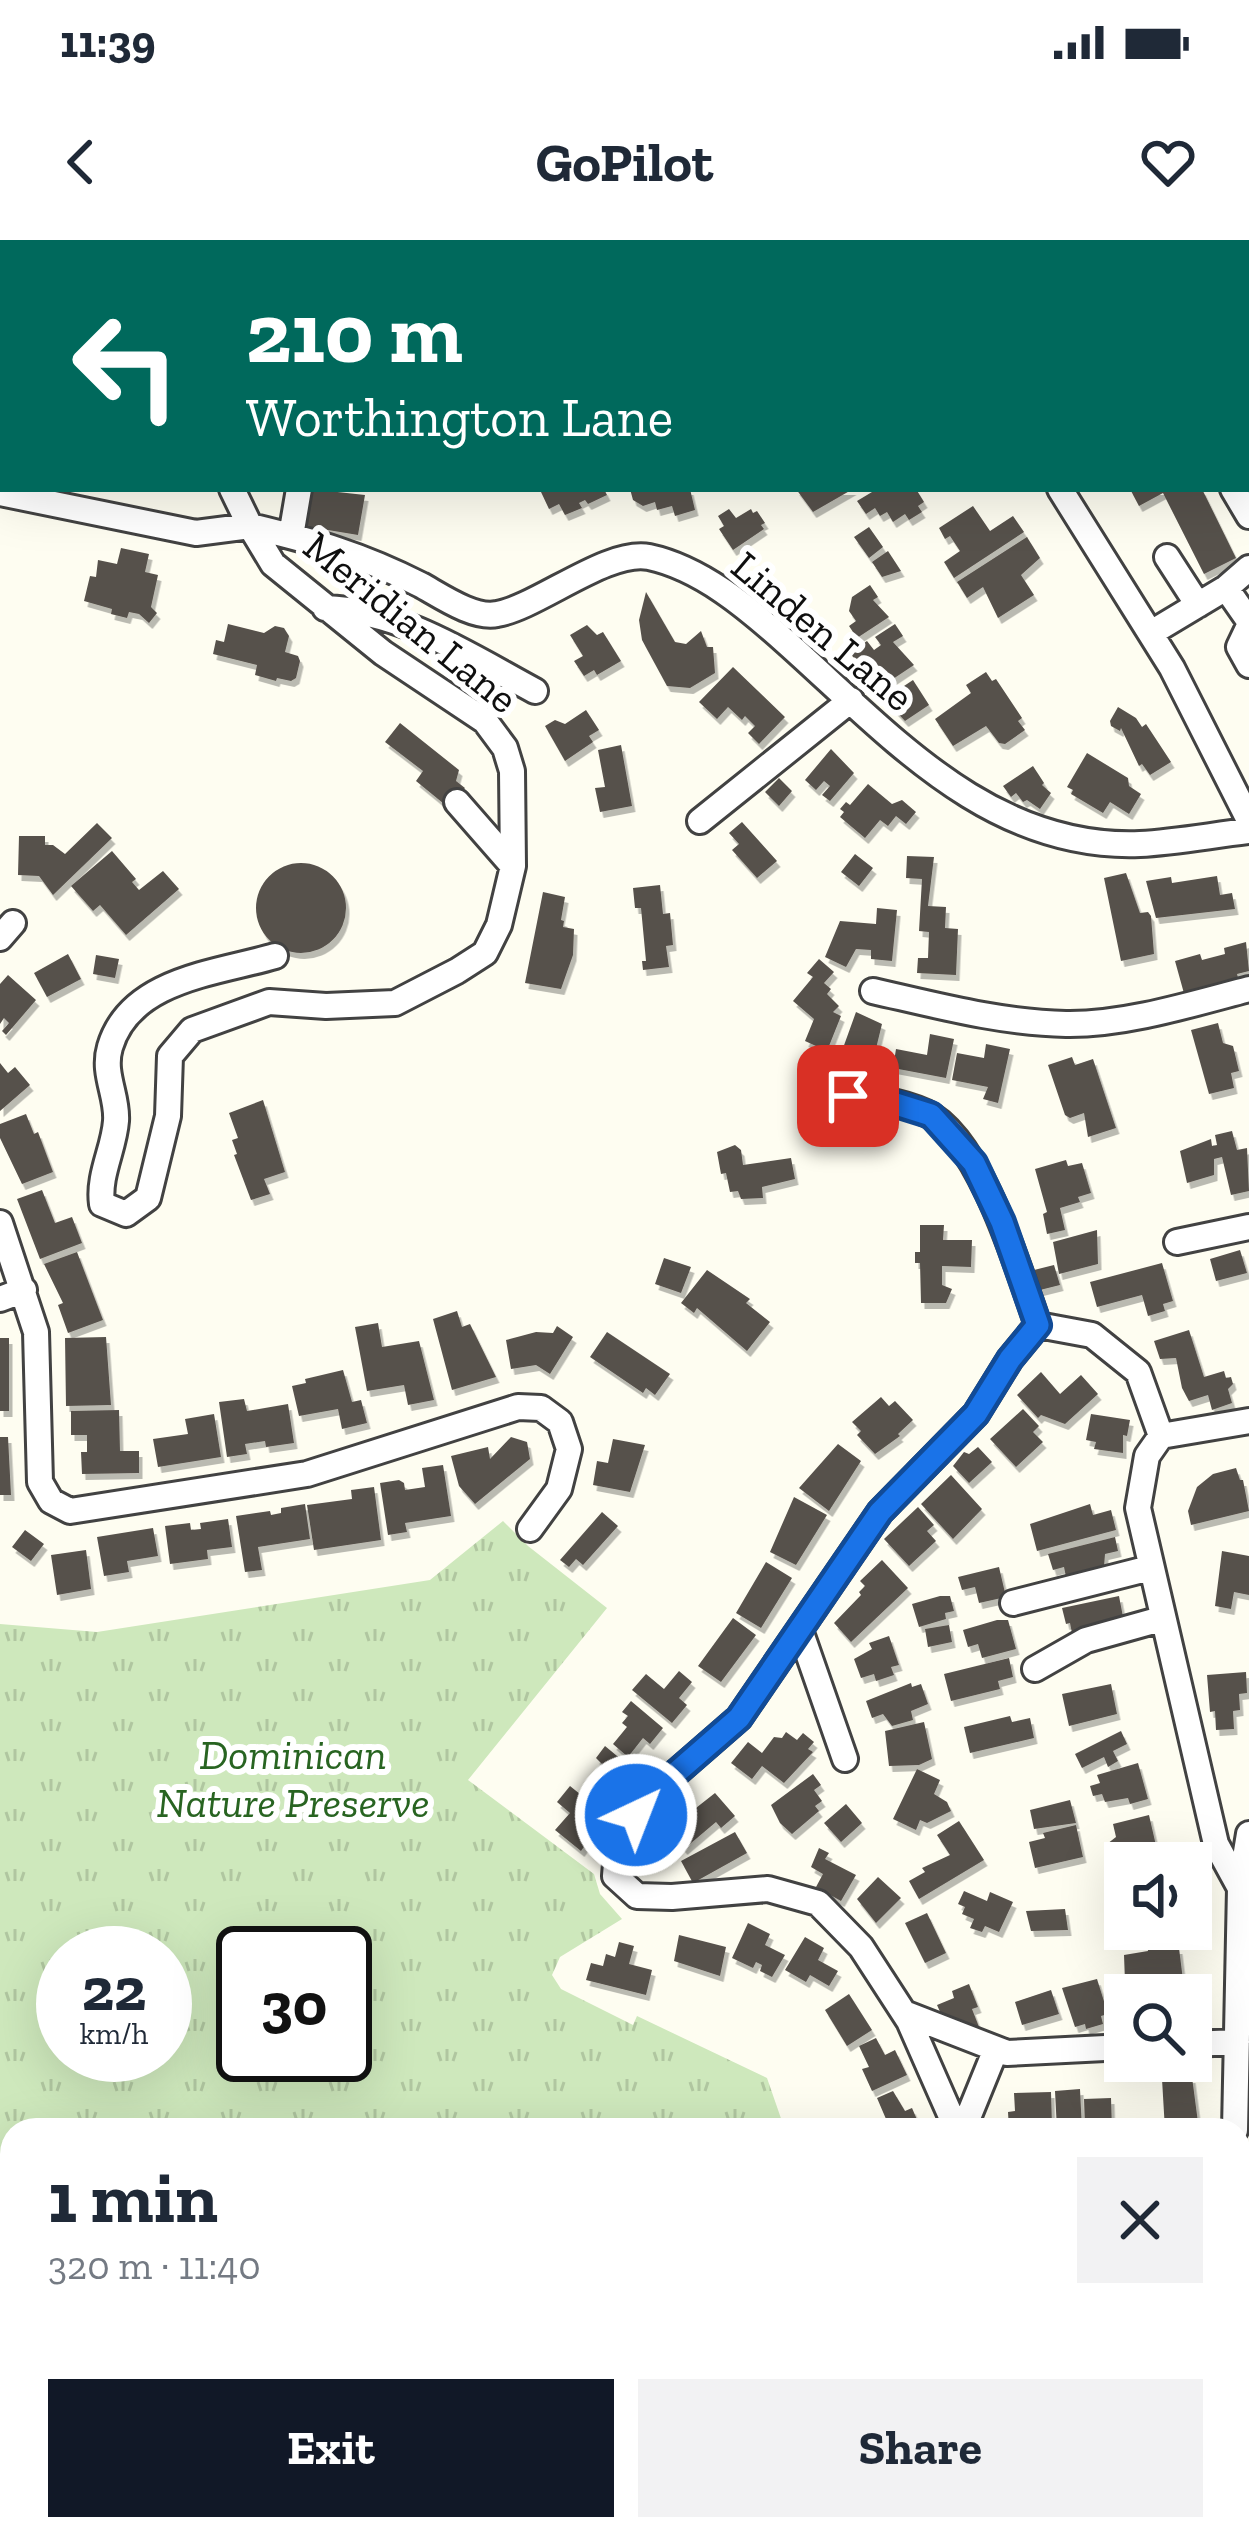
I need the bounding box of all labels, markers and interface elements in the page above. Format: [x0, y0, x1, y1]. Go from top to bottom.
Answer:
text: 11:39 [60, 15, 156, 69]
icon: back [48, 129, 114, 195]
icon: heart [1135, 129, 1201, 195]
text: GoPilot [536, 130, 713, 195]
text: 210 m [246, 283, 463, 384]
icon: left [48, 288, 204, 444]
text: Worthington Lane [246, 385, 673, 450]
street label: Meridian Lane [294, 520, 528, 724]
street label: Linden Lane [722, 540, 924, 722]
pin [797, 1045, 899, 1147]
icon: arrive [815, 1063, 881, 1129]
park label: Dominican Nature Preserve [156, 1729, 430, 1828]
position arrow [573, 1752, 699, 1878]
map controls [1104, 1842, 1212, 2082]
button: sound [1104, 1842, 1212, 1950]
speed limit sign: 30 [216, 1926, 372, 2082]
text: 22 [82, 1953, 146, 2025]
button: search [1104, 1974, 1212, 2082]
text: km/h [80, 2016, 148, 2052]
text: 1 min [48, 2154, 218, 2240]
button: close [1077, 2157, 1203, 2283]
text: 320 m · 11:40 [48, 2242, 261, 2289]
button: Exit [48, 2379, 614, 2517]
button: Share [638, 2379, 1203, 2517]

